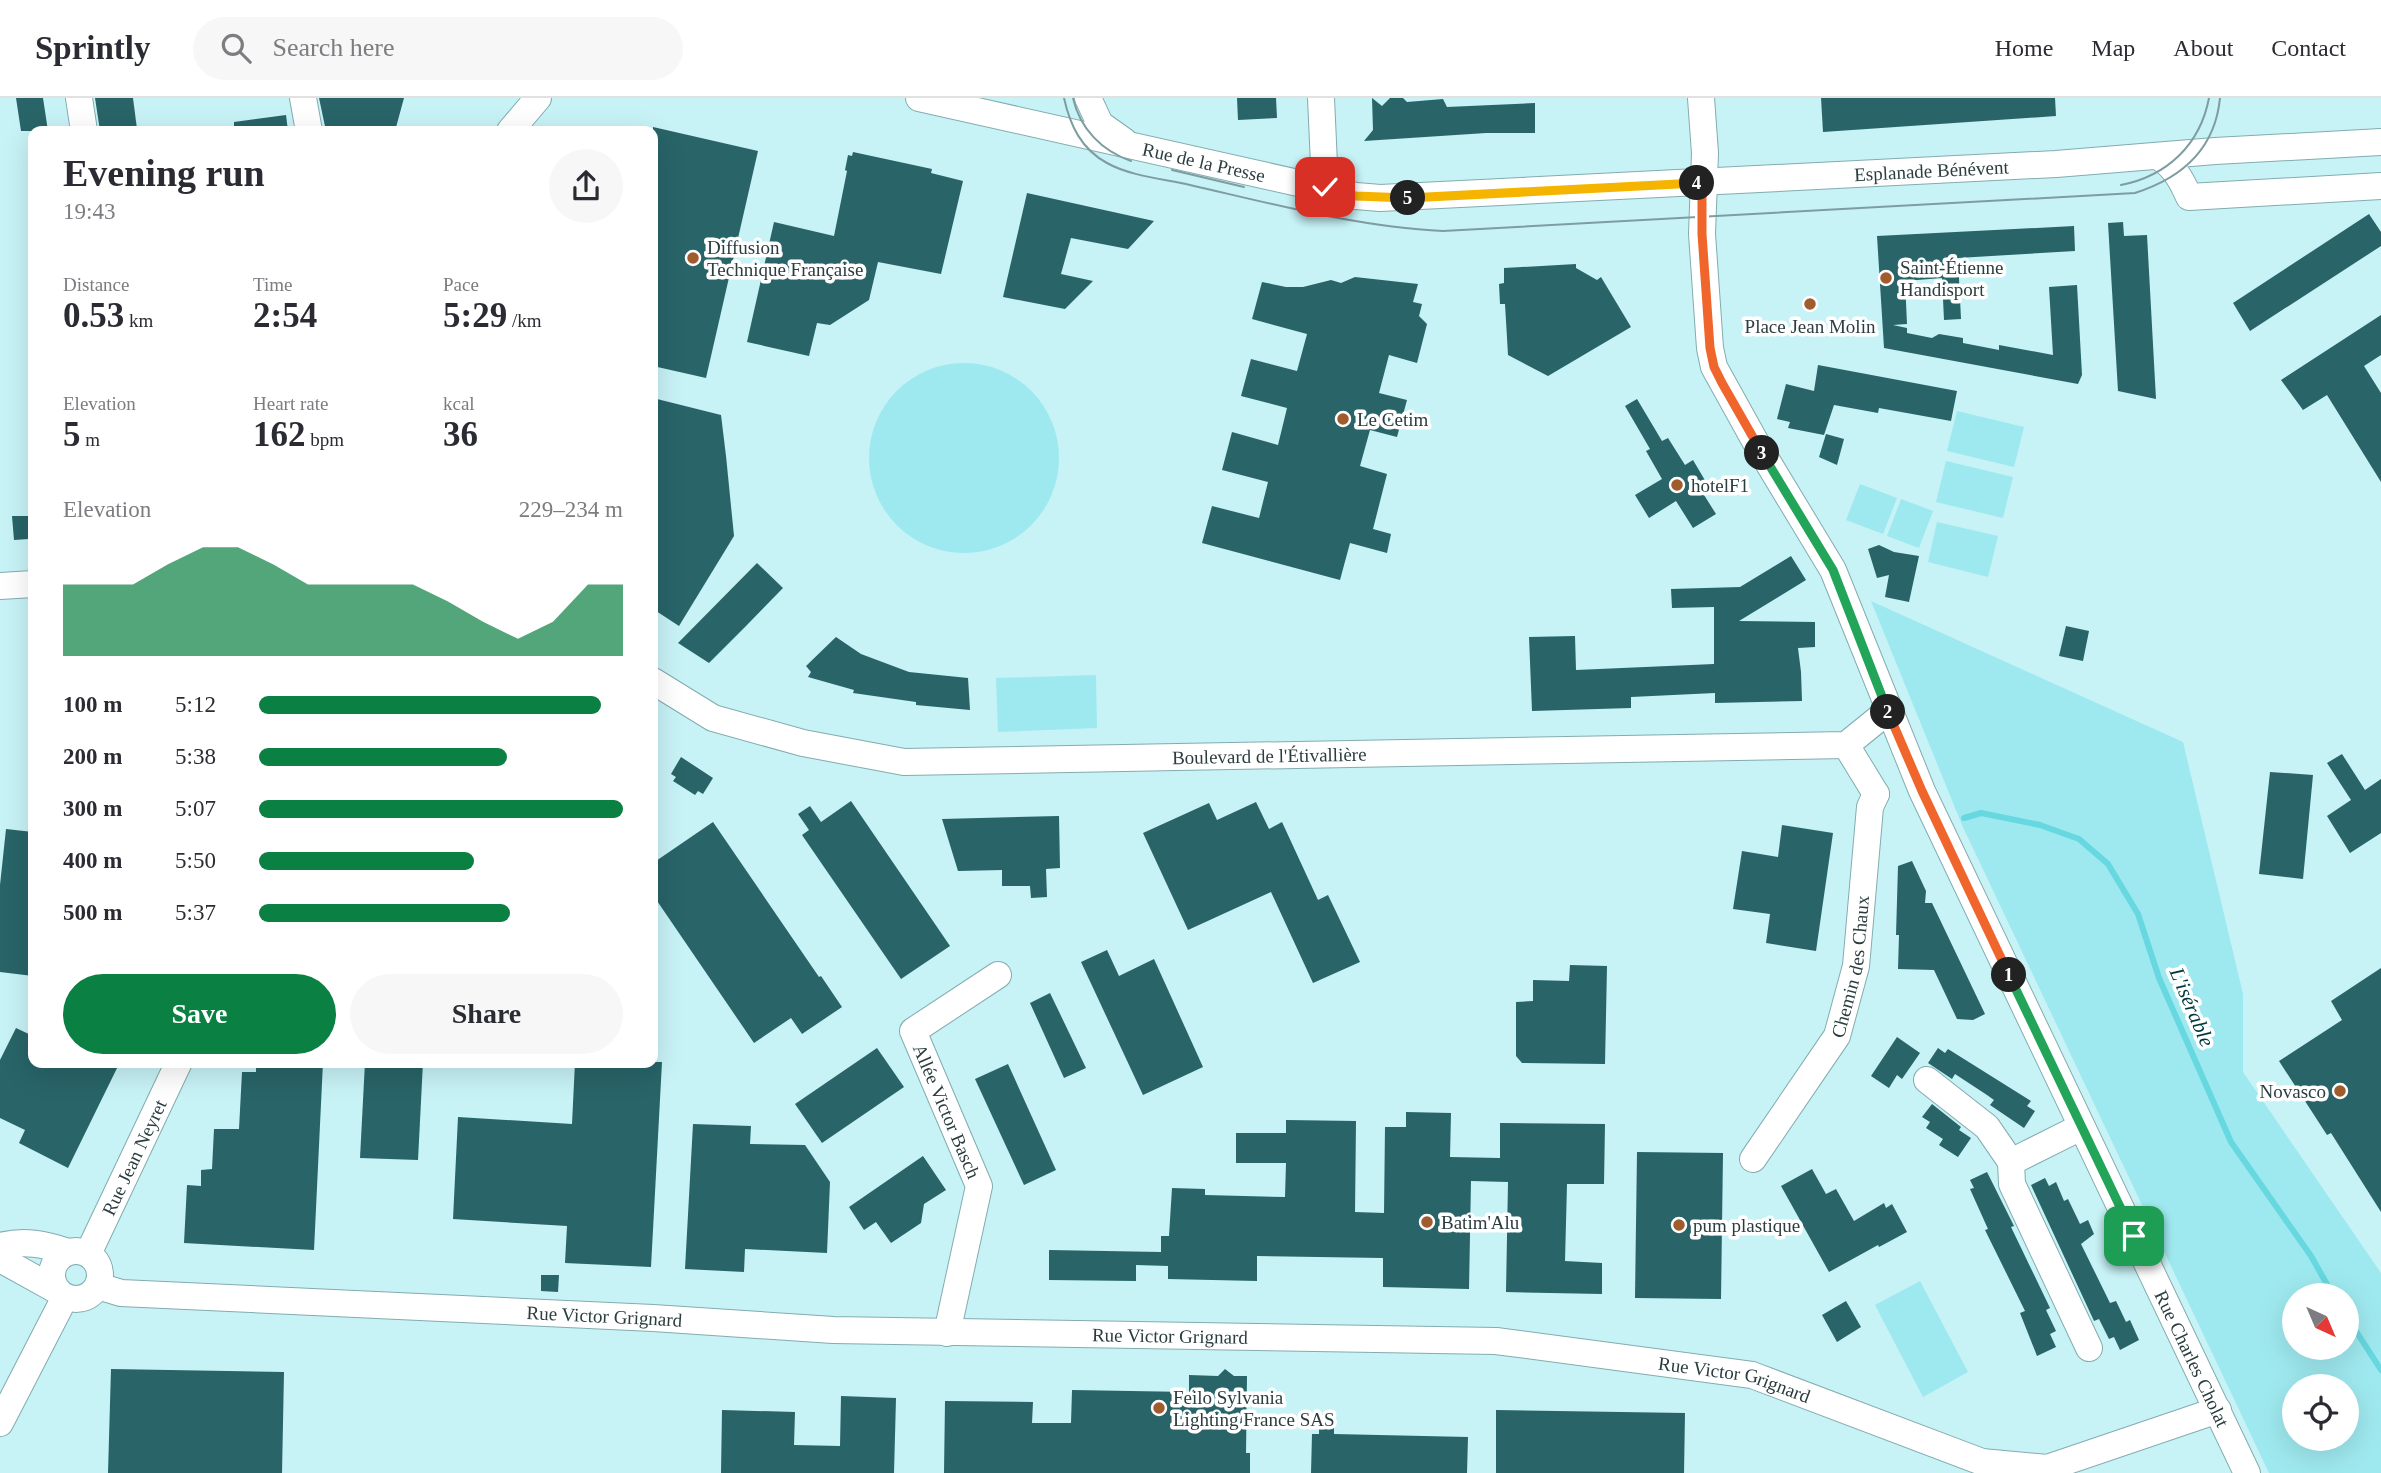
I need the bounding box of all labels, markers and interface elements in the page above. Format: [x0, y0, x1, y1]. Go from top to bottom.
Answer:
search box [193, 17, 683, 80]
icon: search [217, 29, 255, 67]
text: Sprintly [35, 30, 151, 66]
text: Search here [273, 33, 395, 62]
text: Home [1995, 35, 2053, 61]
text: Map [2091, 35, 2135, 61]
text: About [2173, 35, 2233, 61]
text: Contact [2271, 35, 2346, 61]
street label: Rue de la Presse [1140, 138, 1267, 186]
button: share [549, 149, 623, 223]
text: Evening run [63, 152, 265, 194]
street label: Esplanade Bénévent [1854, 156, 2010, 185]
pin [1295, 157, 1355, 217]
pin: 4 [1680, 166, 1714, 200]
icon: check [1306, 168, 1344, 206]
text: 4 [1692, 172, 1701, 193]
pin: 5 [1390, 180, 1426, 216]
text: 5 [1403, 187, 1412, 208]
text: 19:43 [63, 199, 115, 224]
place label: Diffusion Technique Française [707, 237, 863, 280]
marker: Diffusion Technique Française [685, 250, 701, 266]
place label: Saint-Étienne Handisport [1900, 257, 2003, 300]
marker: Saint-Étienne Handisport [1878, 270, 1894, 286]
text: Distance [63, 274, 129, 295]
text: Time [253, 274, 292, 295]
text: Pace [443, 274, 479, 295]
text: 0.53 [63, 296, 124, 335]
text: 2:54 [253, 296, 317, 335]
text: 5:29 [443, 296, 507, 335]
marker: Place Jean Molin [1802, 296, 1818, 312]
text: km [124, 310, 153, 331]
text: /km [507, 310, 541, 331]
place label: Place Jean Molin [1745, 316, 1876, 337]
text: Elevation [63, 393, 136, 414]
text: Heart rate [253, 393, 328, 414]
text: kcal [443, 393, 475, 414]
place label: Le Cetim [1357, 409, 1428, 430]
marker: Le Cetim [1335, 411, 1351, 427]
text: 5 [63, 415, 81, 454]
text: 162 [253, 415, 306, 454]
text: 36 [443, 415, 478, 454]
text: m [81, 429, 100, 450]
text: bpm [306, 429, 344, 450]
pin: 3 [1744, 436, 1780, 470]
text: 3 [1757, 442, 1766, 463]
place label: hotelF1 [1691, 475, 1749, 496]
marker: hotelF1 [1669, 477, 1685, 493]
text: Elevation [63, 497, 151, 522]
text: 229–234 m [519, 497, 623, 522]
text: 100 m [63, 692, 122, 717]
text: 5:12 [175, 692, 216, 717]
pin: 2 [1870, 694, 1906, 730]
text: 2 [1883, 701, 1892, 722]
text: 200 m [63, 744, 122, 769]
text: 5:38 [175, 744, 216, 769]
street label: Boulevard de l'Étivallière [1172, 744, 1367, 768]
text: 300 m [63, 796, 122, 821]
text: 5:07 [175, 796, 216, 821]
text: 400 m [63, 848, 122, 873]
text: 5:50 [175, 848, 216, 873]
street label: Chemin des Chaux [1827, 894, 1873, 1040]
text: 500 m [63, 900, 122, 925]
text: 5:37 [175, 900, 216, 925]
pin: 1 [1992, 958, 2026, 992]
water label: L'isérable [2164, 963, 2219, 1050]
text: 1 [2004, 964, 2013, 985]
button: Save [63, 974, 336, 1054]
button: Share [350, 974, 623, 1054]
street label: Allée Victor Basch [909, 1041, 985, 1182]
place label: Novasco [2260, 1081, 2326, 1102]
marker: Novasco [2332, 1083, 2348, 1099]
street label: Rue Jean Neyret [98, 1096, 171, 1219]
pin [2104, 1206, 2164, 1266]
place label: Batim'Alu [1441, 1212, 1520, 1233]
marker: Batim'Alu [1419, 1214, 1435, 1230]
place label: pum plastique [1693, 1215, 1800, 1236]
marker: pum plastique [1671, 1217, 1687, 1233]
icon: arrive [2115, 1217, 2153, 1255]
north arrow [2282, 1283, 2359, 1360]
map controls [2282, 1283, 2359, 1451]
street label: Rue Charles Cholat [2150, 1287, 2234, 1431]
street label: Rue Victor Grignard [526, 1302, 683, 1331]
street label: Rue Victor Grignard [1092, 1324, 1248, 1348]
street label: Rue Victor Grignard [1657, 1353, 1814, 1407]
button: locate [2282, 1374, 2359, 1451]
place label: Feilo Sylvania Lighting France SAS [1173, 1387, 1335, 1430]
marker: Feilo Sylvania Lighting France SAS [1151, 1400, 1167, 1416]

